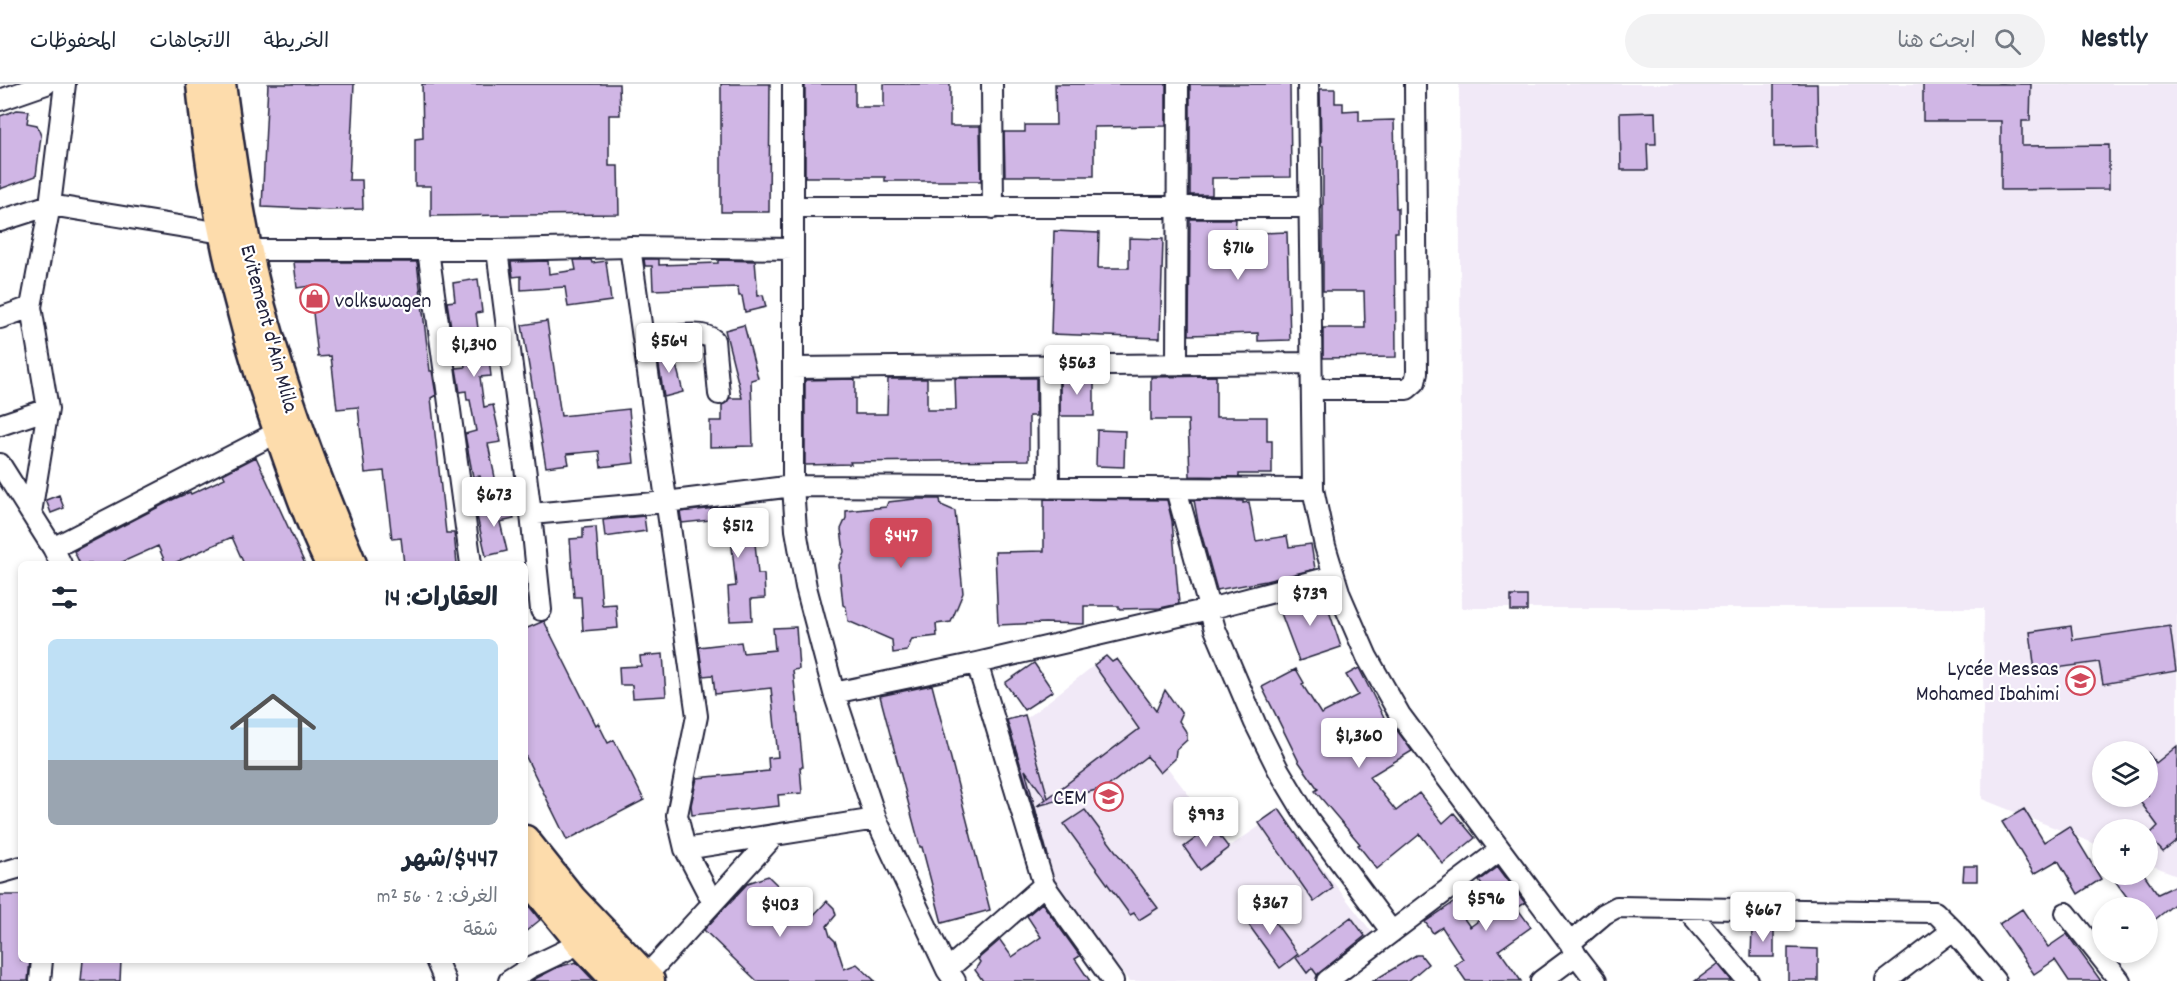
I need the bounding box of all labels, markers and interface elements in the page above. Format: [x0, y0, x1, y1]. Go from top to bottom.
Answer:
search box [1625, 14, 2045, 68]
text: Nestly [2081, 21, 2147, 61]
icon: search [1991, 25, 2024, 58]
text: ابحث هنا [1897, 27, 1976, 58]
text: المحفوظات [30, 28, 116, 58]
text: الاتجاهات [149, 28, 231, 58]
text: الخريطة [264, 28, 329, 58]
pin: $716 [1202, 230, 1274, 281]
text: $716 [1222, 235, 1254, 263]
street label: Evitement d'Ain Mlila [230, 241, 305, 417]
shop icon: volkswagen [298, 283, 330, 315]
place label: volkswagen [335, 287, 431, 318]
pin: $564 [633, 323, 705, 374]
pin: $1,340 [425, 327, 523, 378]
text: $564 [650, 328, 688, 356]
text: $1,340 [451, 332, 497, 360]
pin: $563 [1041, 345, 1113, 396]
text: $563 [1058, 350, 1096, 378]
pin: $673 [458, 477, 530, 528]
text: $673 [476, 482, 512, 510]
pin: $512 [702, 508, 774, 559]
text: $512 [722, 513, 754, 541]
pin: $447 [865, 518, 937, 569]
text: $447 [884, 523, 918, 551]
pin: $739 [1274, 576, 1346, 627]
icon: filters [48, 581, 81, 614]
text: العقارات: 14 [384, 581, 498, 618]
text: $739 [1292, 581, 1328, 609]
place label: Lycée Messas Mohamed Ibahimi [1916, 655, 2059, 711]
school or university icon: Lycée Messas Mohamed Ibahimi [2064, 664, 2096, 696]
icon: home [219, 678, 327, 786]
pin: $1,360 [1310, 718, 1408, 769]
text: $1,360 [1335, 723, 1383, 751]
map controls [2092, 741, 2158, 963]
button: layers [2092, 741, 2158, 807]
school or university icon: CEM [1092, 780, 1124, 812]
place label: CEM [1053, 784, 1087, 815]
pin: $993 [1170, 797, 1242, 848]
text: $993 [1187, 802, 1225, 830]
button: + [2092, 819, 2158, 885]
text: $447/شهر [403, 842, 498, 879]
pin: $596 [1450, 881, 1522, 932]
text: الغرف: 2 · 56 m² [377, 884, 498, 912]
pin: $367 [1234, 885, 1306, 936]
text: $596 [1467, 886, 1505, 914]
pin: $403 [744, 887, 816, 938]
text: $367 [1252, 890, 1288, 918]
text: $403 [761, 892, 799, 920]
pin: $667 [1727, 892, 1799, 943]
text: $667 [1744, 897, 1782, 925]
button: − [2092, 897, 2158, 963]
text: شقة [463, 917, 498, 945]

